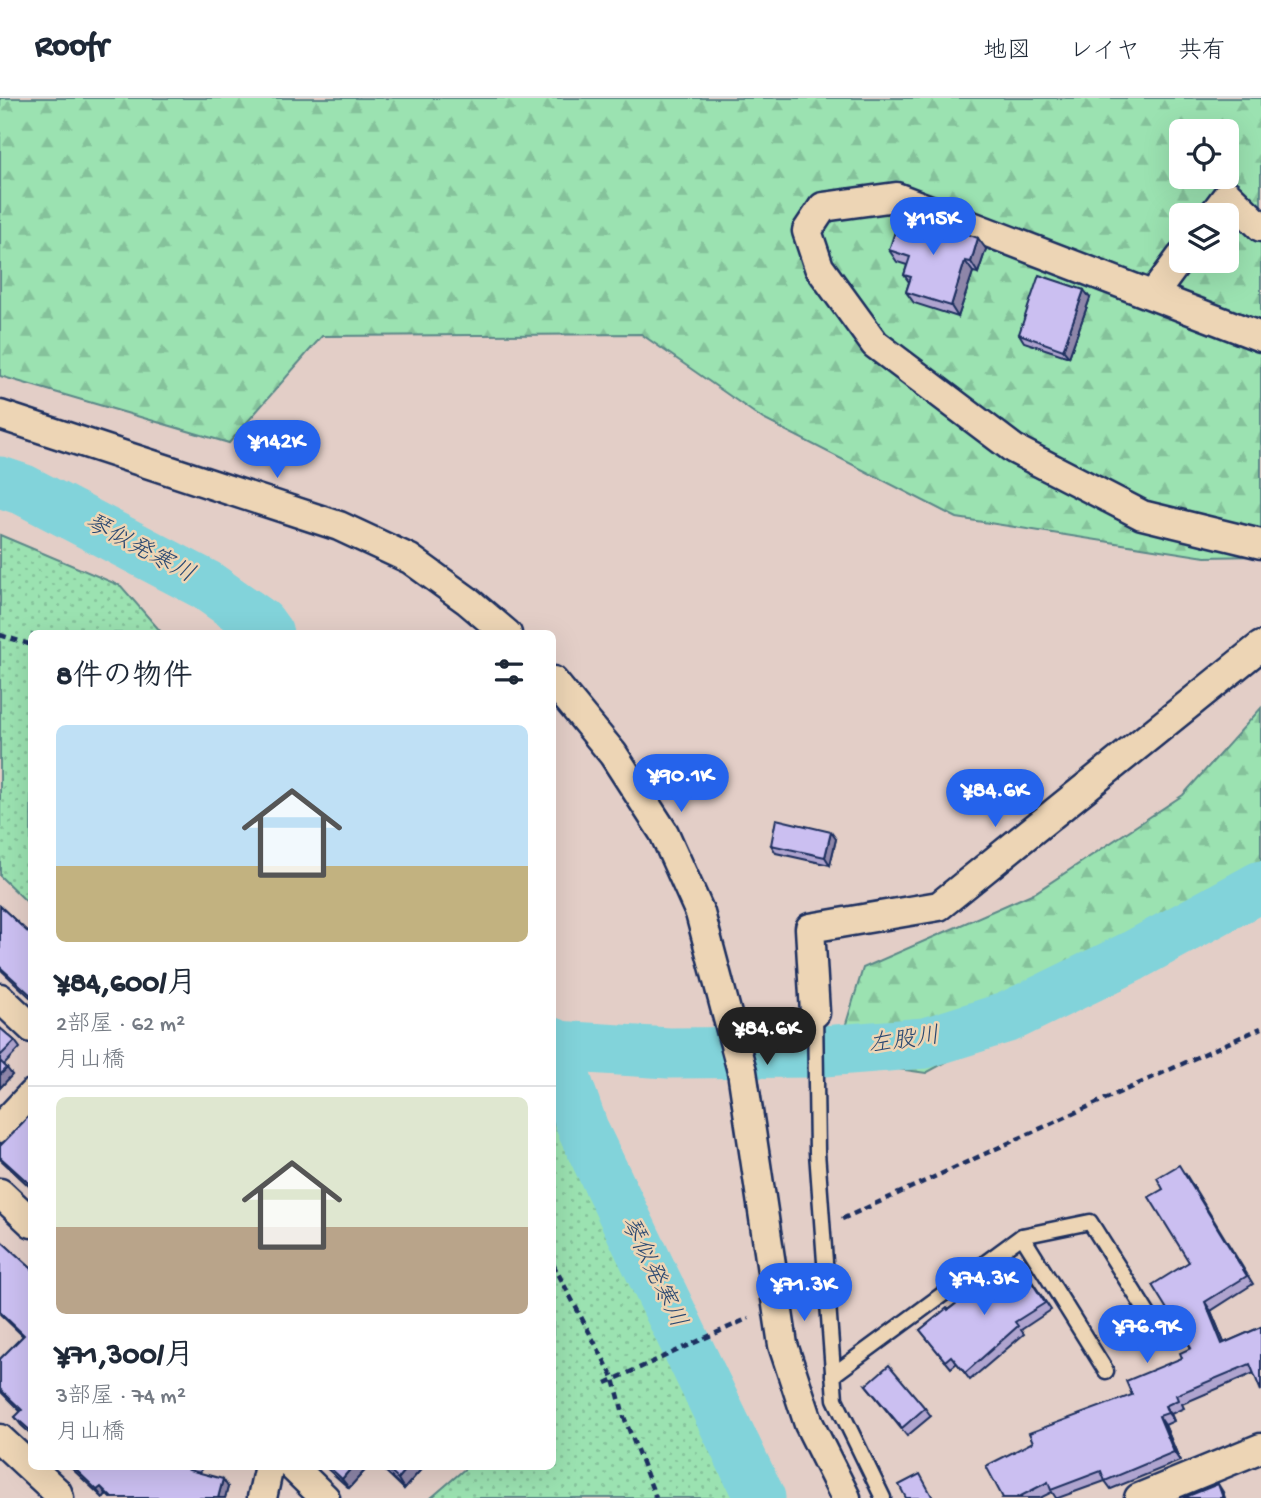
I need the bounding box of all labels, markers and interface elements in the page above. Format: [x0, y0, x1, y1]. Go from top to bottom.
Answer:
text: Roofr [35, 29, 108, 67]
text: 地図 [983, 38, 1031, 67]
text: レイヤ [1069, 38, 1140, 67]
text: 共有 [1178, 38, 1226, 67]
map controls [1169, 119, 1239, 273]
button: locate [1169, 119, 1239, 189]
pin: ¥115K [884, 198, 982, 257]
button: layers [1169, 203, 1239, 273]
text: ¥115K [906, 206, 960, 233]
pin: ¥142K [228, 420, 326, 480]
text: ¥142K [250, 429, 304, 456]
water label: 琴似発寒川 [79, 508, 199, 591]
icon: filters [490, 653, 528, 691]
text: 8件の物件 [56, 661, 192, 696]
pin: ¥90.1K [624, 754, 738, 814]
text: ¥90.1K [649, 763, 713, 790]
icon: home [229, 770, 355, 896]
pin: ¥84.6K [938, 770, 1052, 829]
text: ¥84.6K [962, 778, 1028, 805]
text: ¥84,600/月 [56, 968, 196, 1003]
pin: ¥84.6K [710, 1007, 824, 1067]
text: 2部屋 · 62 m² [56, 1012, 185, 1039]
text: ¥84.6K [734, 1016, 800, 1043]
water label: 左股川 [866, 1022, 942, 1061]
text: 月山橋 [56, 1048, 125, 1075]
icon: home [229, 1142, 355, 1268]
water label: 琴似発寒川 [613, 1212, 692, 1333]
pin: ¥74.3K [927, 1258, 1041, 1317]
pin: ¥71.3K [747, 1264, 861, 1323]
text: ¥74.3K [951, 1266, 1017, 1293]
text: ¥71.3K [772, 1272, 836, 1299]
pin: ¥76.9K [1090, 1306, 1204, 1365]
text: ¥76.9K [1114, 1314, 1180, 1341]
text: ¥71,300/月 [56, 1340, 194, 1375]
text: 3部屋 · 74 m² [56, 1384, 186, 1411]
text: 月山橋 [56, 1420, 125, 1447]

